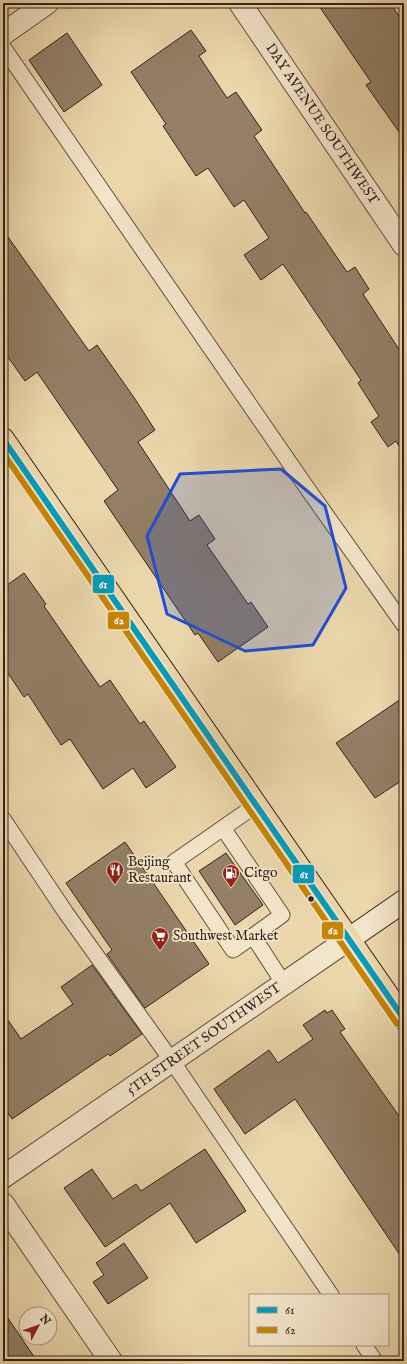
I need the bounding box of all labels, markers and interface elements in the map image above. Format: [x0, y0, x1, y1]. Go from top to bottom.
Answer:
street label: DAY AVENUE SOUTHWEST [261, 40, 383, 209]
line badge: 61 [92, 574, 115, 594]
text: 61 [99, 578, 107, 592]
line badge: 62 [107, 611, 130, 630]
text: 62 [114, 614, 125, 628]
place label: Beijing Restaurant [128, 853, 192, 887]
restaurant icon: Beijing Restaurant [105, 860, 125, 885]
fuel station icon: Citgo [221, 863, 241, 888]
place label: Citgo [244, 864, 278, 882]
line badge: 61 [292, 864, 315, 884]
text: 61 [300, 868, 308, 882]
unlabelled marker [306, 894, 316, 904]
line badge: 62 [321, 921, 344, 940]
text: 62 [328, 924, 339, 938]
supermarket icon: Southwest Market [150, 926, 170, 951]
place label: Southwest Market [173, 927, 278, 945]
street label: 5TH STREET SOUTHWEST [123, 978, 285, 1099]
legend [249, 1294, 389, 1346]
text: 61 [285, 1303, 294, 1318]
north arrow [18, 1306, 58, 1346]
text: N [36, 1311, 54, 1329]
text: 62 [285, 1323, 296, 1338]

